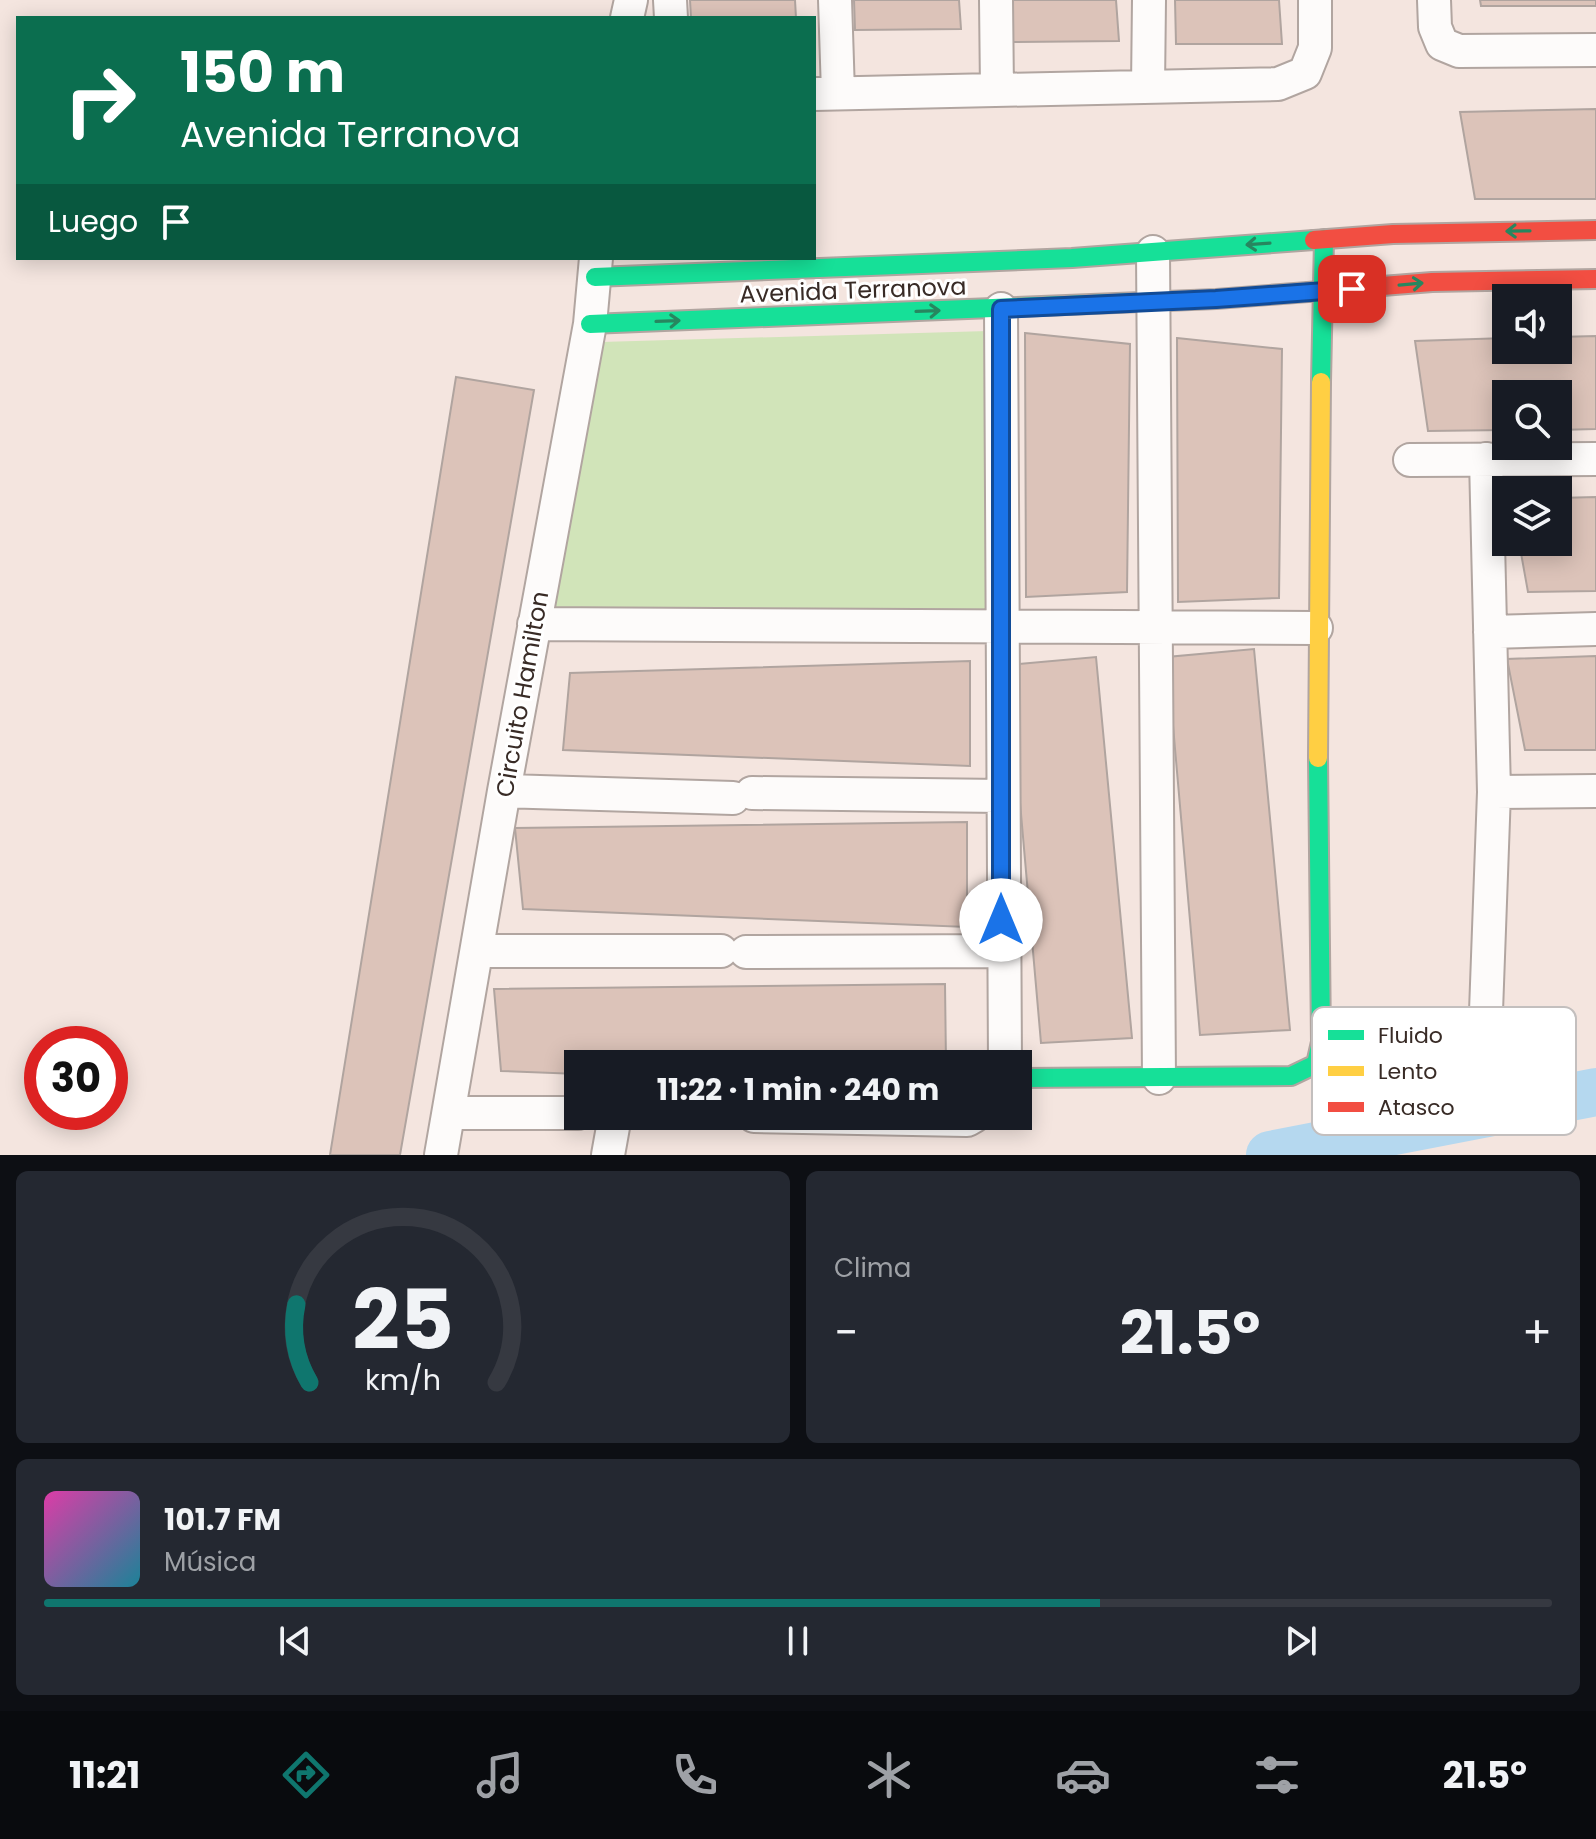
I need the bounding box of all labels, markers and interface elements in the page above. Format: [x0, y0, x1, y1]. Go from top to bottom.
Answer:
text: 150 m [180, 33, 345, 112]
icon: right [48, 48, 152, 152]
text: Avenida Terranova [180, 109, 521, 160]
text: Luego [48, 200, 138, 243]
icon: arrive [154, 200, 198, 244]
one-way arrow [1505, 223, 1532, 239]
one-way arrow [1245, 237, 1272, 252]
pin [1318, 255, 1386, 323]
icon: arrive [1330, 267, 1374, 311]
street label: Avenida Terranova [739, 270, 967, 310]
one-way arrow [1397, 276, 1424, 291]
map controls [1492, 284, 1572, 556]
button: sound [1492, 284, 1572, 364]
one-way arrow [914, 304, 941, 319]
one-way arrow [654, 313, 681, 328]
button: search [1492, 380, 1572, 460]
button: layers [1492, 476, 1572, 556]
street label: Circuito Hamilton [488, 588, 556, 800]
position arrow [959, 878, 1043, 962]
legend [1312, 1007, 1576, 1135]
text: Fluido [1378, 1020, 1443, 1051]
speed limit sign: 30 [24, 1026, 128, 1130]
text: Lento [1378, 1056, 1437, 1087]
text: 11:22 · 1 min · 240 m [657, 1068, 939, 1111]
text: Atasco [1378, 1092, 1455, 1123]
text: Clima [834, 1250, 911, 1286]
text: 25 [352, 1262, 454, 1378]
text: 21.5° [1120, 1291, 1260, 1375]
text: − [834, 1302, 858, 1363]
text: + [1522, 1302, 1552, 1363]
text: km/h [365, 1360, 441, 1400]
text: 101.7 FM [164, 1498, 281, 1541]
text: Música [164, 1544, 256, 1580]
icon: previous [273, 1619, 317, 1663]
icon: pause [776, 1619, 820, 1663]
icon: next [1279, 1619, 1323, 1663]
icon: directions [278, 1747, 334, 1803]
icon: music [472, 1747, 528, 1803]
icon: phone [667, 1747, 723, 1803]
icon: climate [861, 1747, 917, 1803]
icon: car [1055, 1747, 1111, 1803]
icon: filters [1249, 1747, 1305, 1803]
text: 11:21 [69, 1750, 140, 1801]
text: 21.5° [1443, 1750, 1527, 1801]

